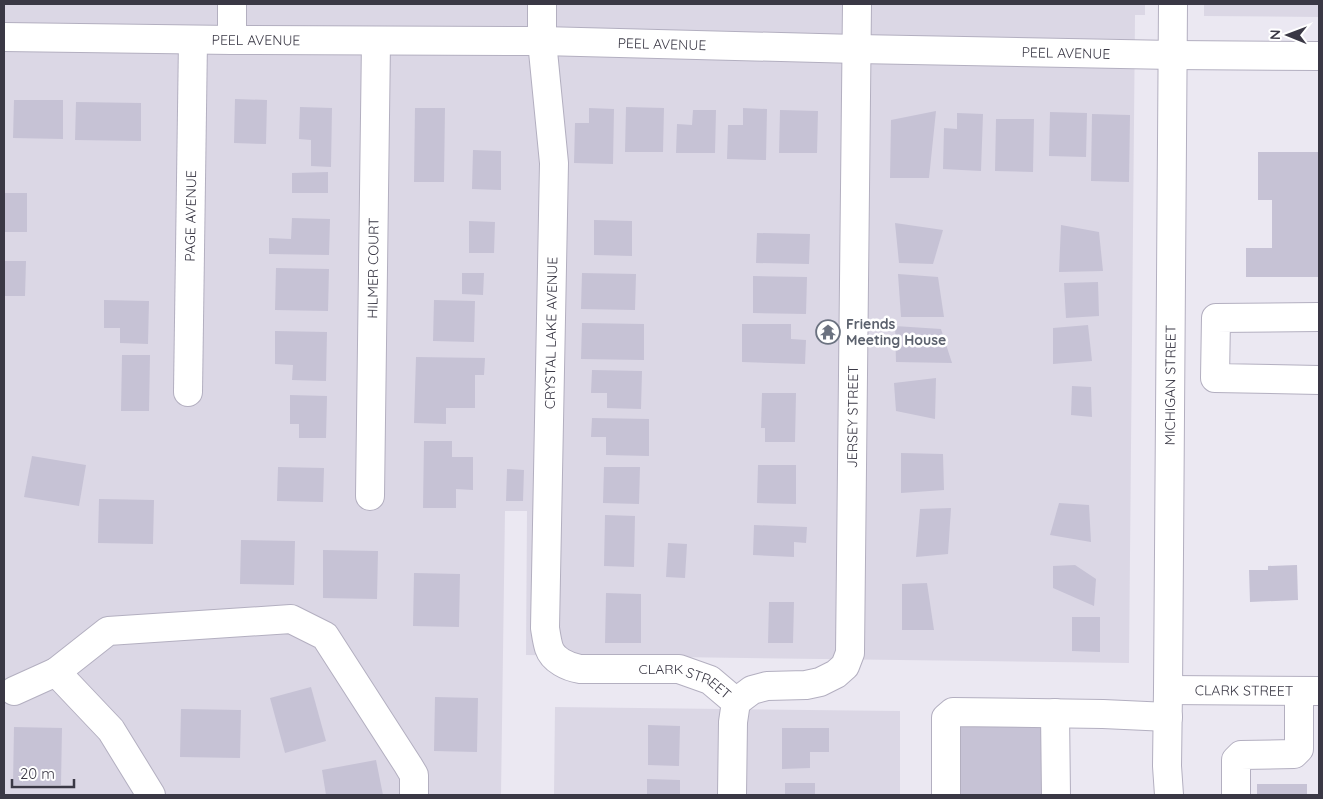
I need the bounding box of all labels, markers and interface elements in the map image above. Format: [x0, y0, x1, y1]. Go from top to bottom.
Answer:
north arrow [1263, 10, 1313, 60]
text: N [1266, 29, 1284, 40]
street label: PEEL AVENUE [211, 31, 300, 49]
street label: PEEL AVENUE [617, 34, 707, 54]
street label: PEEL AVENUE [1021, 43, 1110, 63]
street label: PAGE AVENUE [181, 170, 200, 262]
street label: HILMER COURT [363, 217, 383, 319]
street label: CRYSTAL LAKE AVENUE [541, 257, 561, 409]
place label: Friends Meeting House [846, 315, 946, 349]
temple icon: Friends Meeting House [815, 319, 841, 345]
street label: MICHIGAN STREET [1161, 325, 1180, 446]
street label: JERSEY STREET [843, 365, 862, 468]
street label: CLARK STREET [639, 660, 735, 703]
street label: CLARK STREET [1195, 681, 1293, 700]
scale bar [12, 756, 75, 788]
text: 20 m [20, 764, 55, 783]

